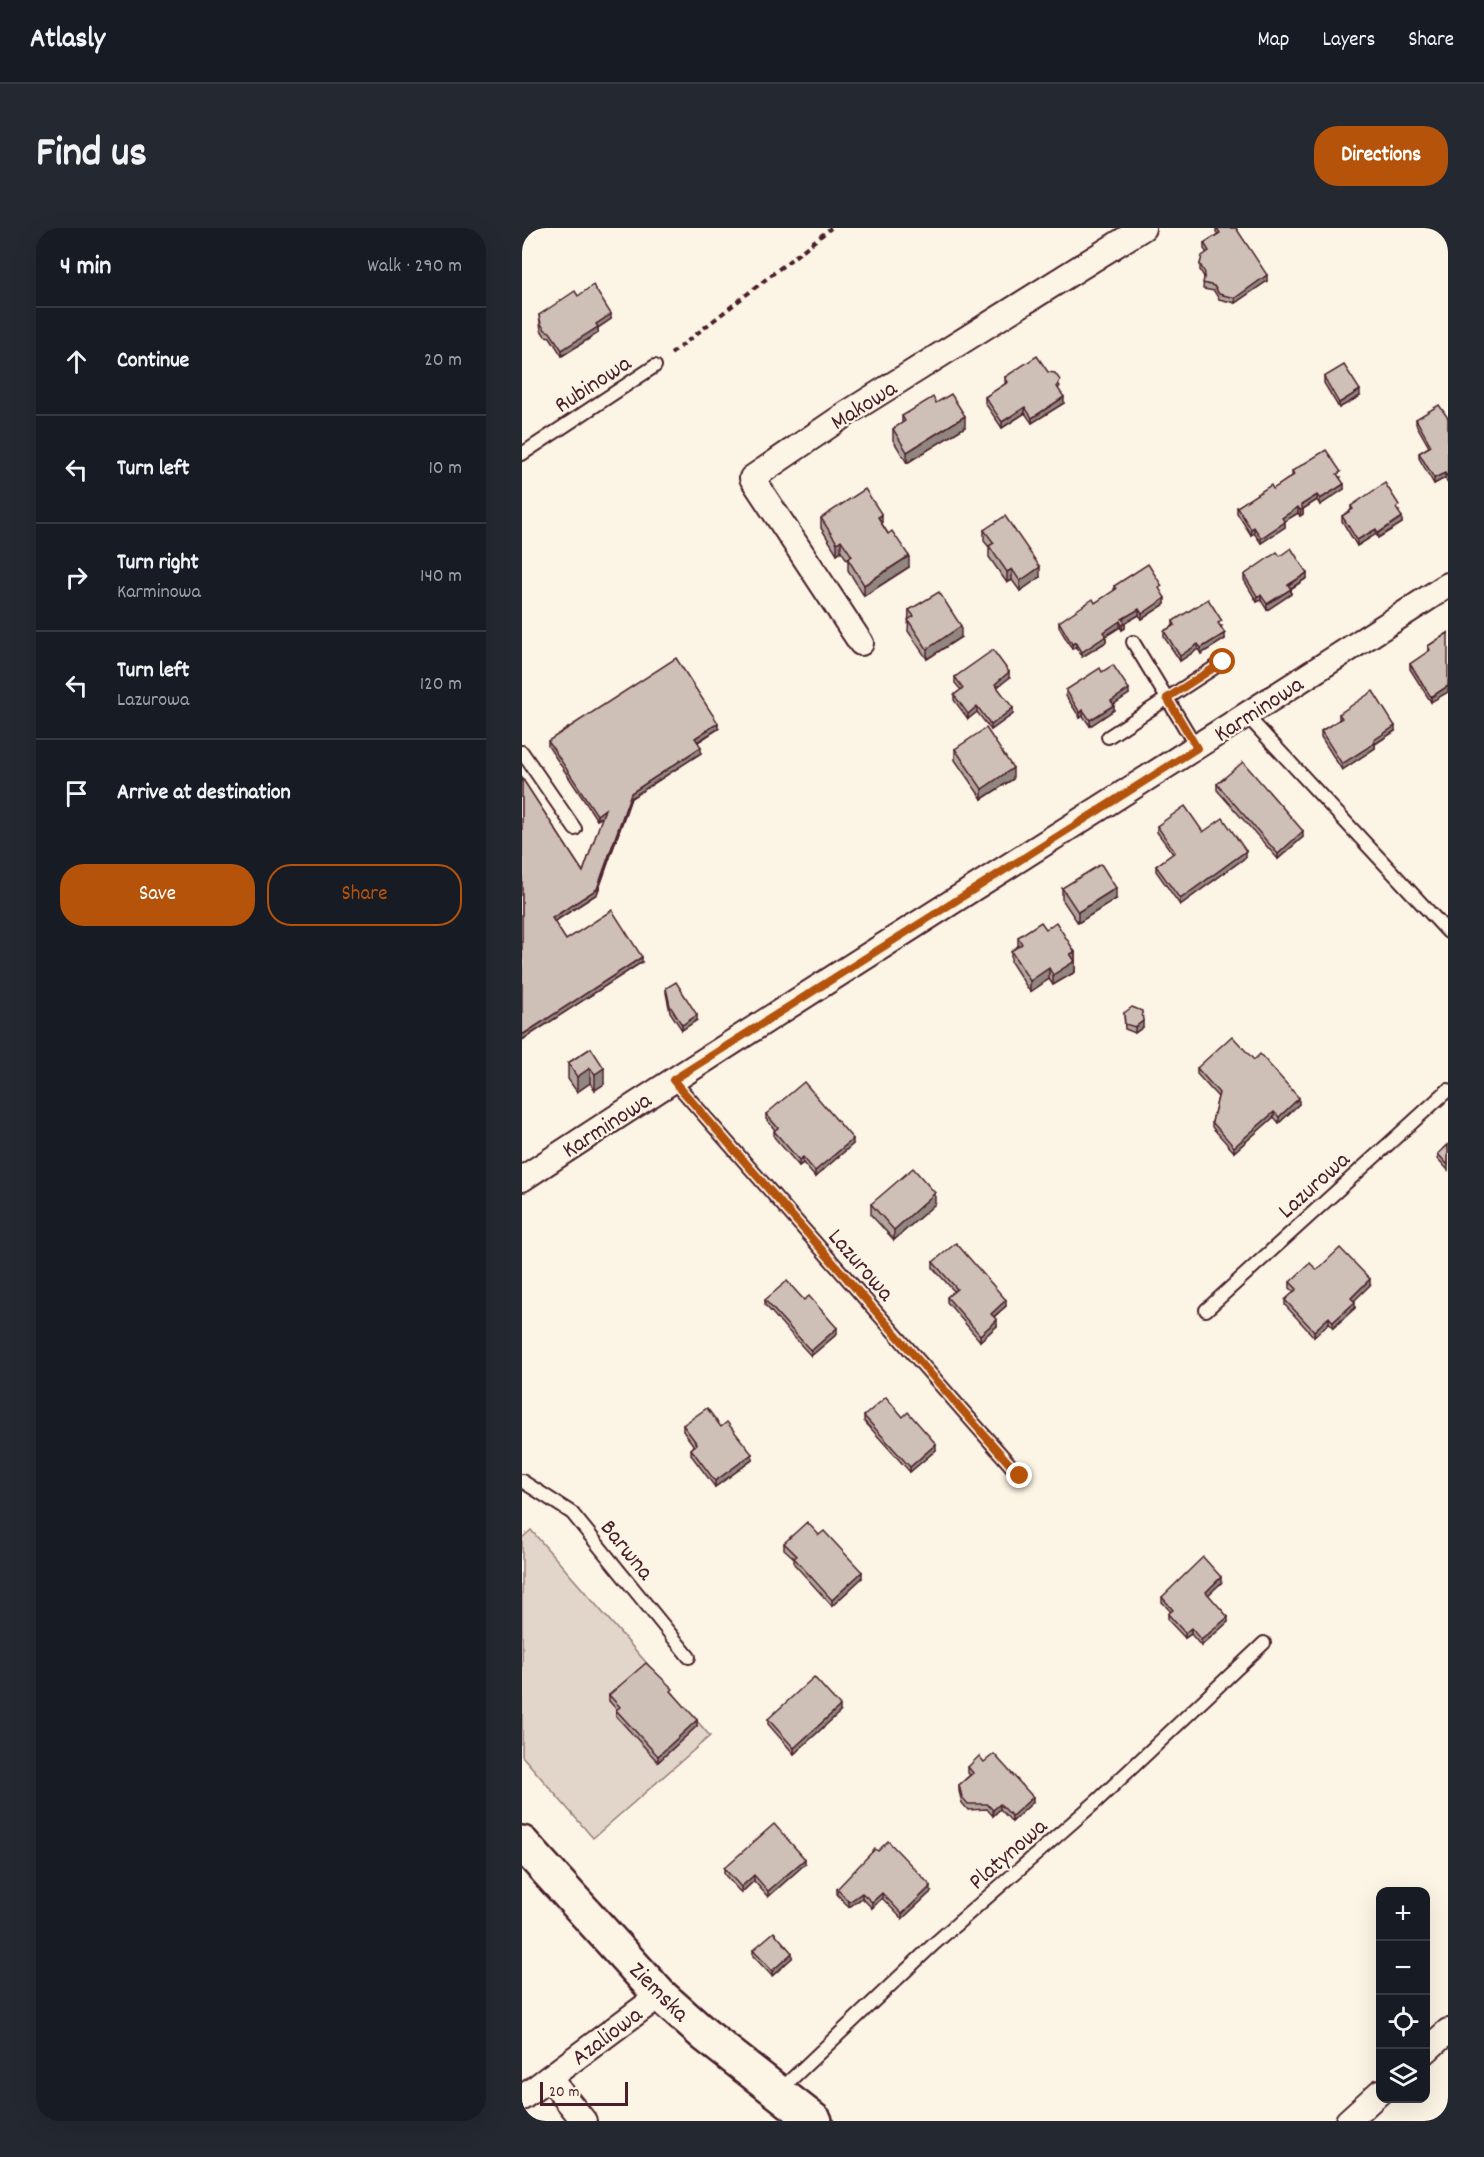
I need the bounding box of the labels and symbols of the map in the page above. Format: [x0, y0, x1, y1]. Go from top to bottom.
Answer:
street label: Rubinowa [549, 348, 639, 423]
street label: Makowa [825, 373, 905, 440]
route start [1209, 648, 1235, 674]
street label: Karminowa [1208, 668, 1312, 752]
street label: Karminowa [556, 1084, 660, 1168]
street label: Lazurowa [1271, 1144, 1359, 1228]
street label: Lazurowa [818, 1222, 902, 1310]
route end [1006, 1462, 1032, 1488]
street label: Barwna [591, 1513, 661, 1589]
street label: Platynowa [962, 1811, 1057, 1899]
street label: Ziemska [620, 1955, 696, 2032]
street label: Azaliowa [565, 1999, 651, 2075]
scale bar [540, 2079, 628, 2106]

